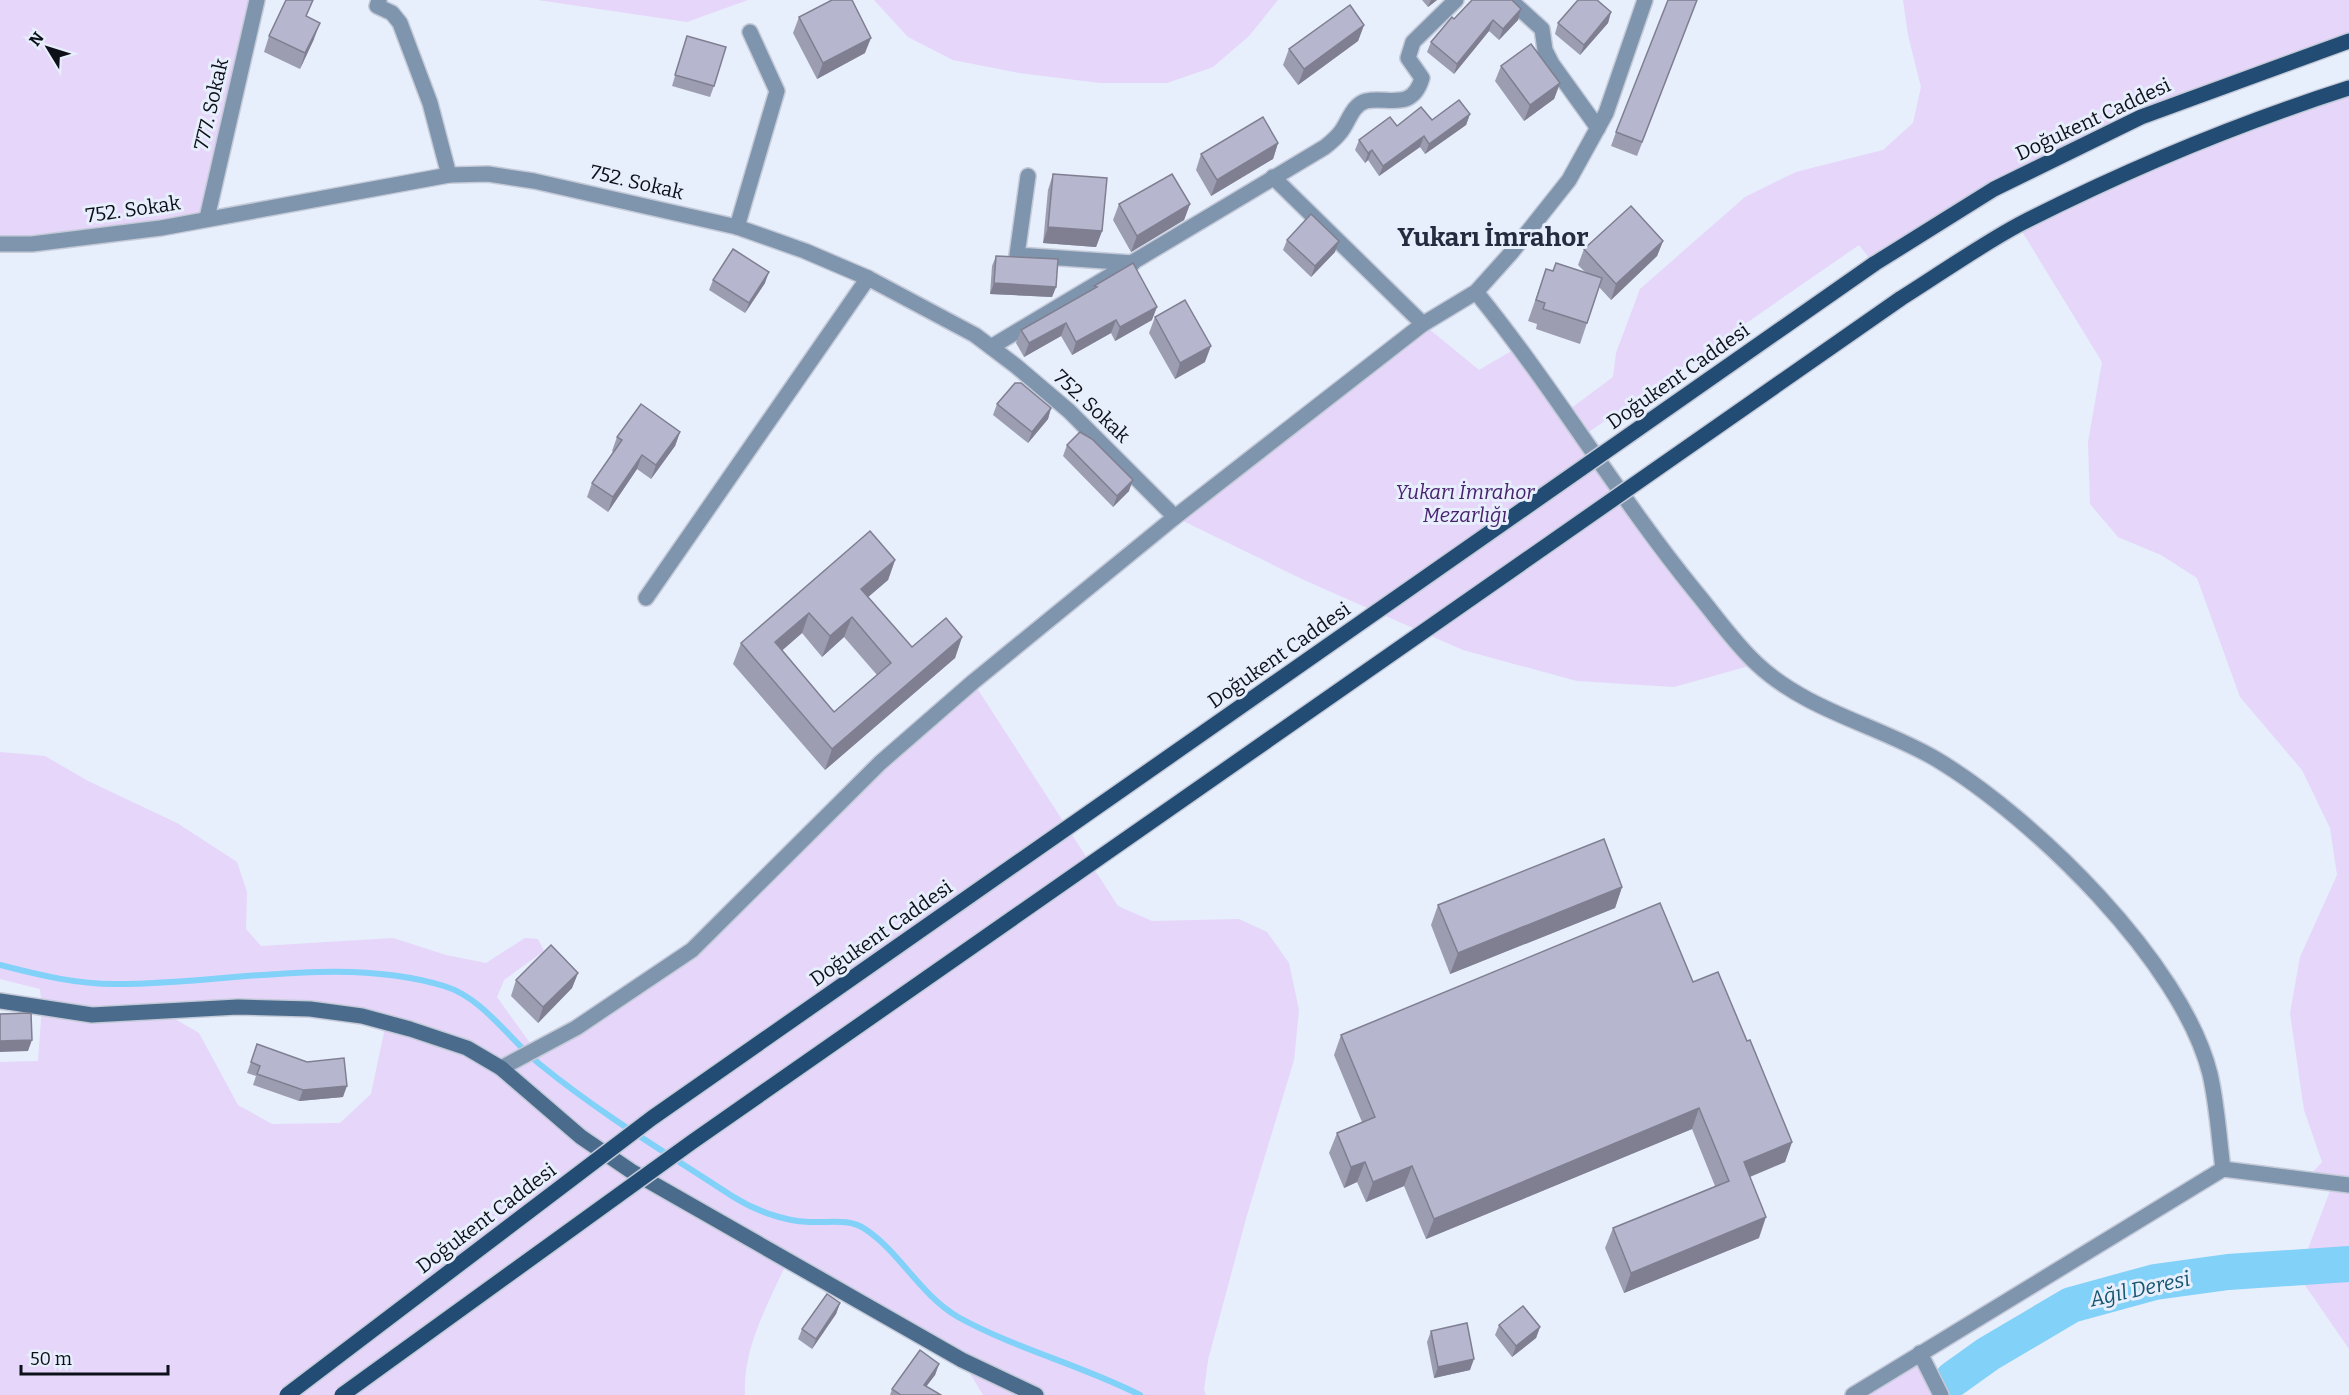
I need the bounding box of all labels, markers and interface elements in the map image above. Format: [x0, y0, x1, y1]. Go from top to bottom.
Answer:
north arrow [18, 18, 78, 78]
text: N [25, 28, 48, 50]
street label: 777. Sokak [189, 55, 233, 152]
street label: Doğukent Caddesi [2012, 73, 2174, 165]
street label: 752. Sokak [588, 160, 687, 205]
street label: 752. Sokak [84, 190, 183, 228]
district label: Yukarı İmrahor [1398, 222, 1588, 253]
street label: Doğukent Caddesi [1602, 318, 1754, 434]
street label: 752. Sokak [1049, 365, 1136, 448]
park label: Yukarı İmrahor Mezarlığı [1396, 480, 1535, 527]
street label: Doğukent Caddesi [1203, 597, 1355, 713]
street label: Doğukent Caddesi [805, 875, 957, 991]
street label: Doğukent Caddesi [412, 1158, 560, 1278]
water label: Ağıl Deresi [2087, 1266, 2192, 1312]
scale bar [21, 1338, 168, 1376]
text: 50 m [30, 1348, 72, 1370]

